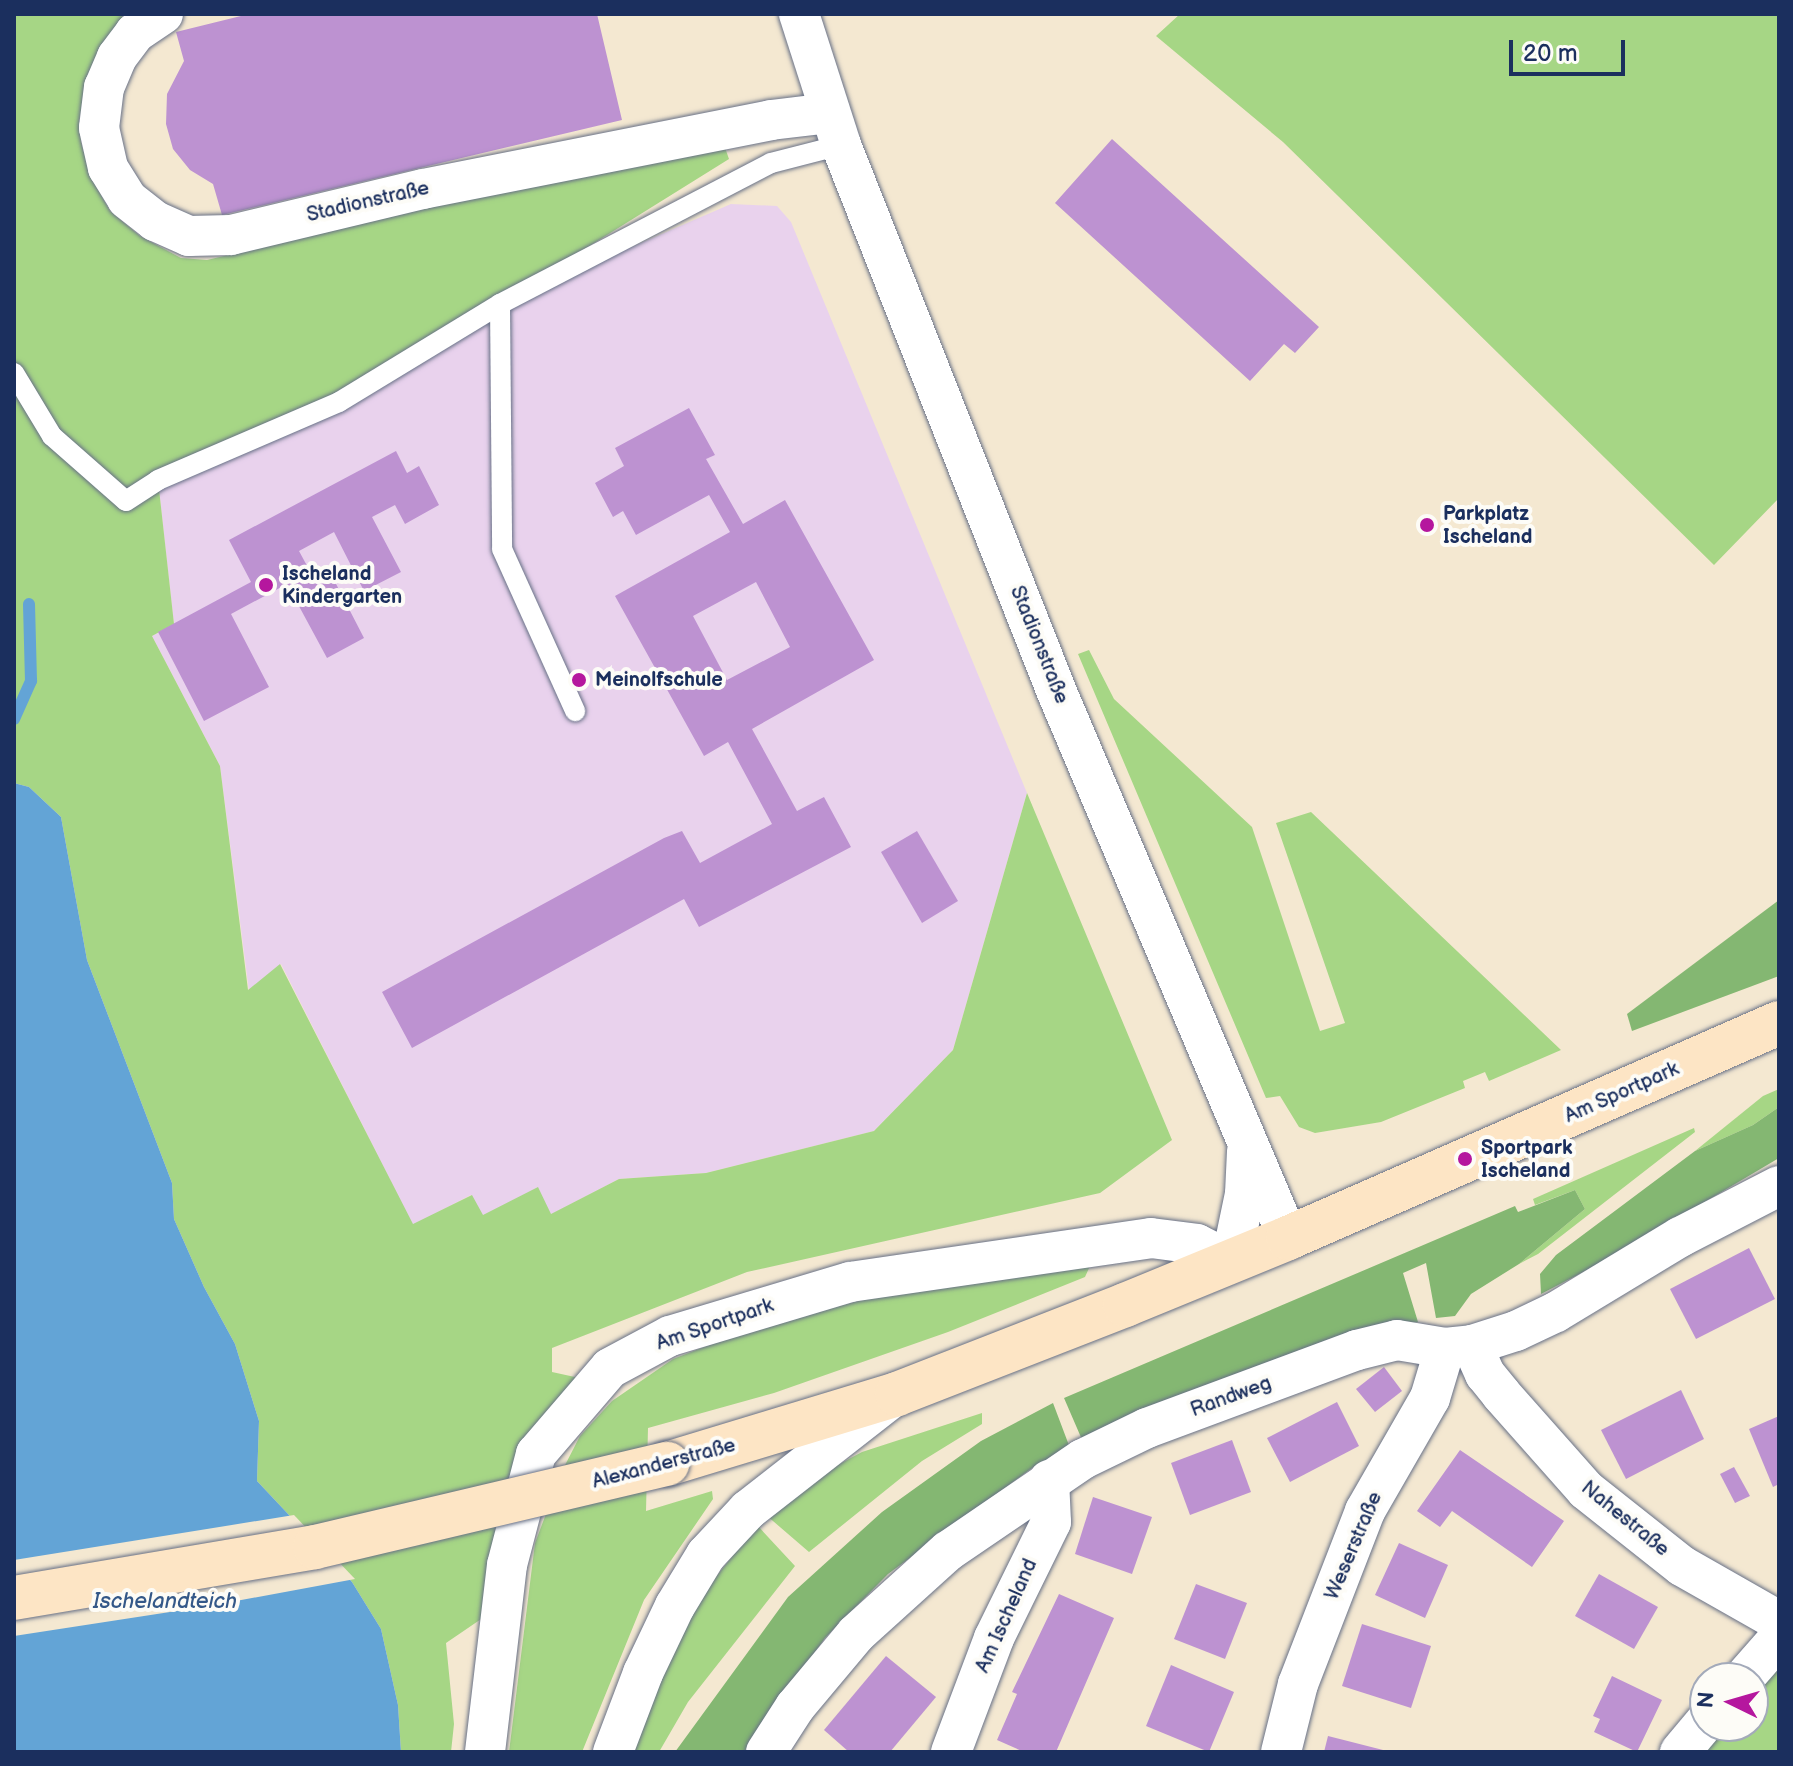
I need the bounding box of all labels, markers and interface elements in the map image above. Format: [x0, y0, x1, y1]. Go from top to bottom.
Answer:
scale bar [1513, 24, 1629, 74]
text: 20 m [1523, 39, 1578, 68]
street label: Stadionstraße [304, 176, 432, 228]
place label: Parkplatz Ischeland [1443, 502, 1532, 549]
marker: Parkplatz Ischeland [1418, 516, 1436, 534]
place label: Ischeland Kindergarten [282, 562, 402, 609]
marker: Ischeland Kindergarten [257, 576, 275, 594]
street label: Stadionstraße [1004, 583, 1074, 707]
place label: Meinolfschule [595, 668, 723, 692]
marker: Meinolfschule [570, 671, 588, 689]
street label: Am Sportpark [1561, 1057, 1683, 1129]
place label: Sportpark Ischeland [1481, 1136, 1572, 1183]
marker: Sportpark Ischeland [1456, 1150, 1474, 1168]
street label: Am Sportpark [653, 1294, 777, 1356]
street label: Randweg [1187, 1371, 1275, 1423]
street label: Alexanderstraße [590, 1433, 738, 1495]
street label: Nahestraße [1576, 1476, 1674, 1562]
street label: Weserstraße [1320, 1488, 1388, 1604]
street label: Am Ischeland [971, 1555, 1043, 1677]
water label: Ischelandteich [93, 1589, 237, 1615]
north arrow [1689, 1662, 1769, 1742]
text: N [1692, 1691, 1721, 1709]

